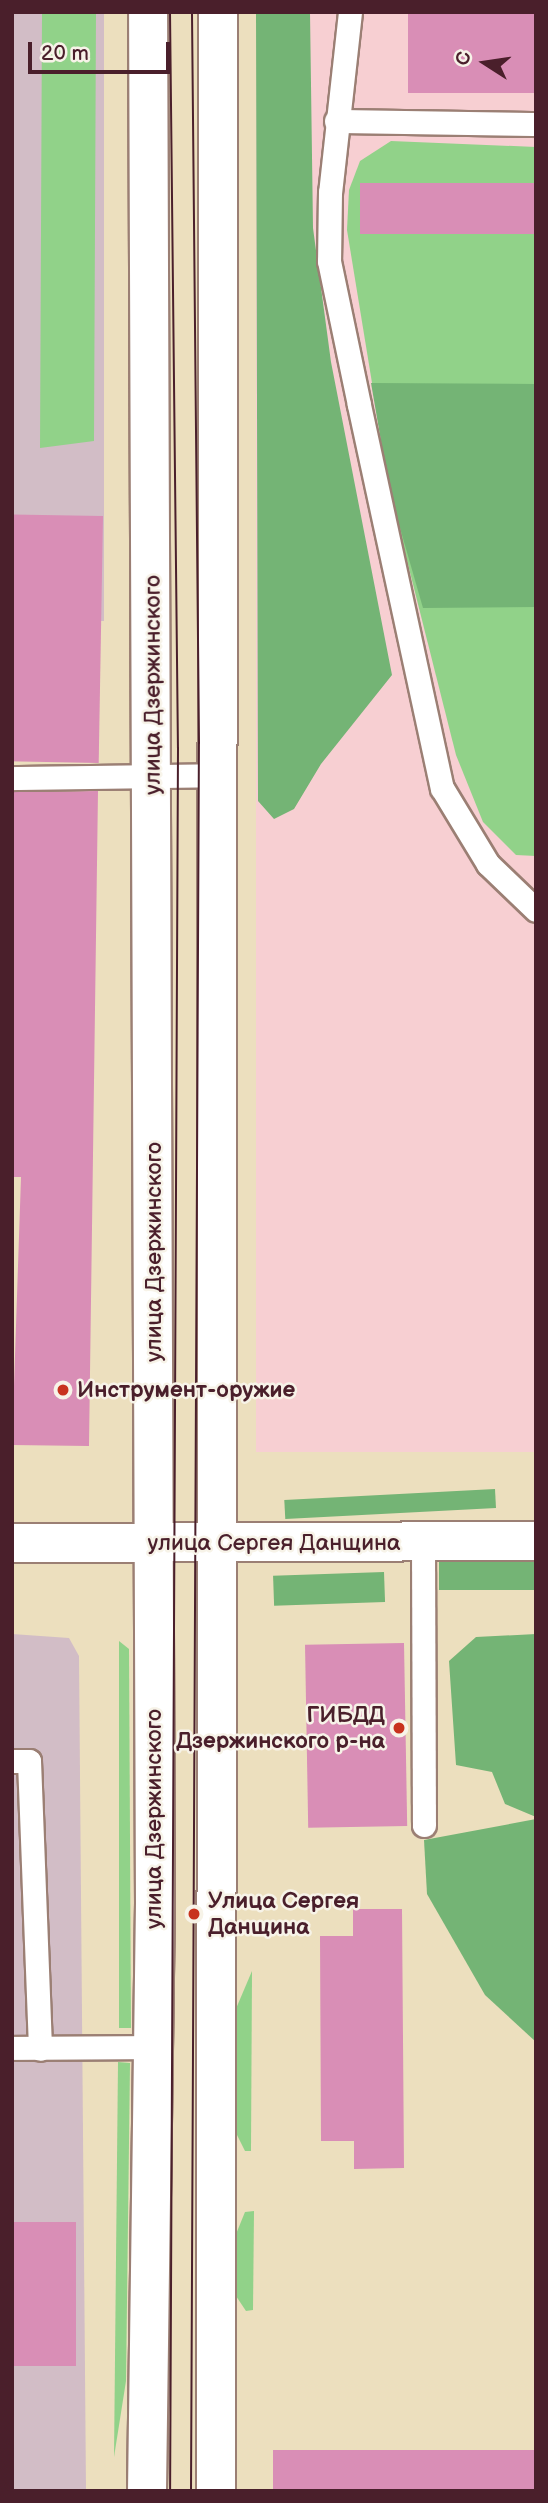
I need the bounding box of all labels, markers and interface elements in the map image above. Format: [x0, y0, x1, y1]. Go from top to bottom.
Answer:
scale bar [32, 28, 173, 72]
north arrow [450, 28, 520, 98]
text: 20 m [41, 41, 89, 66]
text: С [451, 50, 477, 67]
street label: улица Дзержинского [139, 575, 167, 795]
street label: улица Дзержинского [140, 1142, 168, 1362]
place label: Инструмент-оружие [77, 1376, 295, 1404]
marker: Инструмент-оружие [55, 1382, 71, 1398]
street label: улица Сергея Данщина [147, 1529, 401, 1557]
place label: ГИБДД Дзержинского р-на [176, 1701, 385, 1755]
street label: улица Дзержинского [140, 1709, 168, 1929]
marker: ГИБДД Дзержинского р-на [391, 1720, 407, 1736]
place label: Улица Сергея Данщина [208, 1887, 359, 1941]
marker: Улица Сергея Данщина [186, 1906, 202, 1922]

